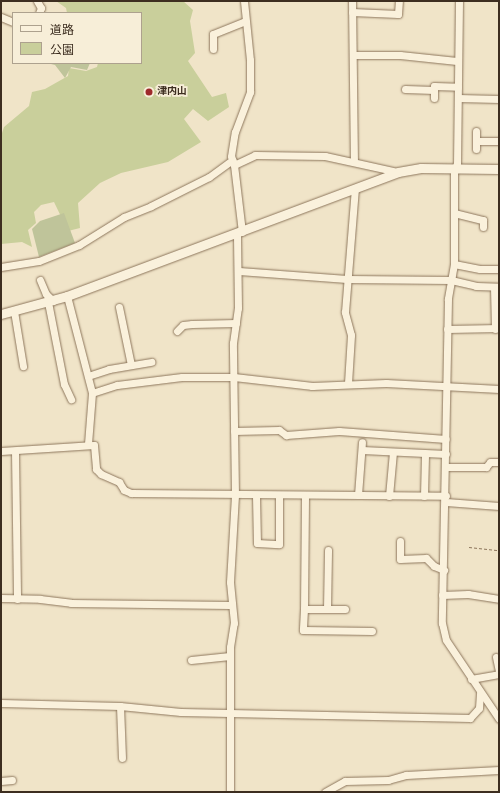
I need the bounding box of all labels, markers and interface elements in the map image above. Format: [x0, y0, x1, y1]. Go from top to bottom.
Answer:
legend [12, 12, 142, 64]
text: 道路 [50, 23, 74, 37]
text: 公園 [50, 43, 74, 57]
place label: 津内山 [157, 86, 187, 98]
marker: 津内山 [144, 87, 154, 97]

